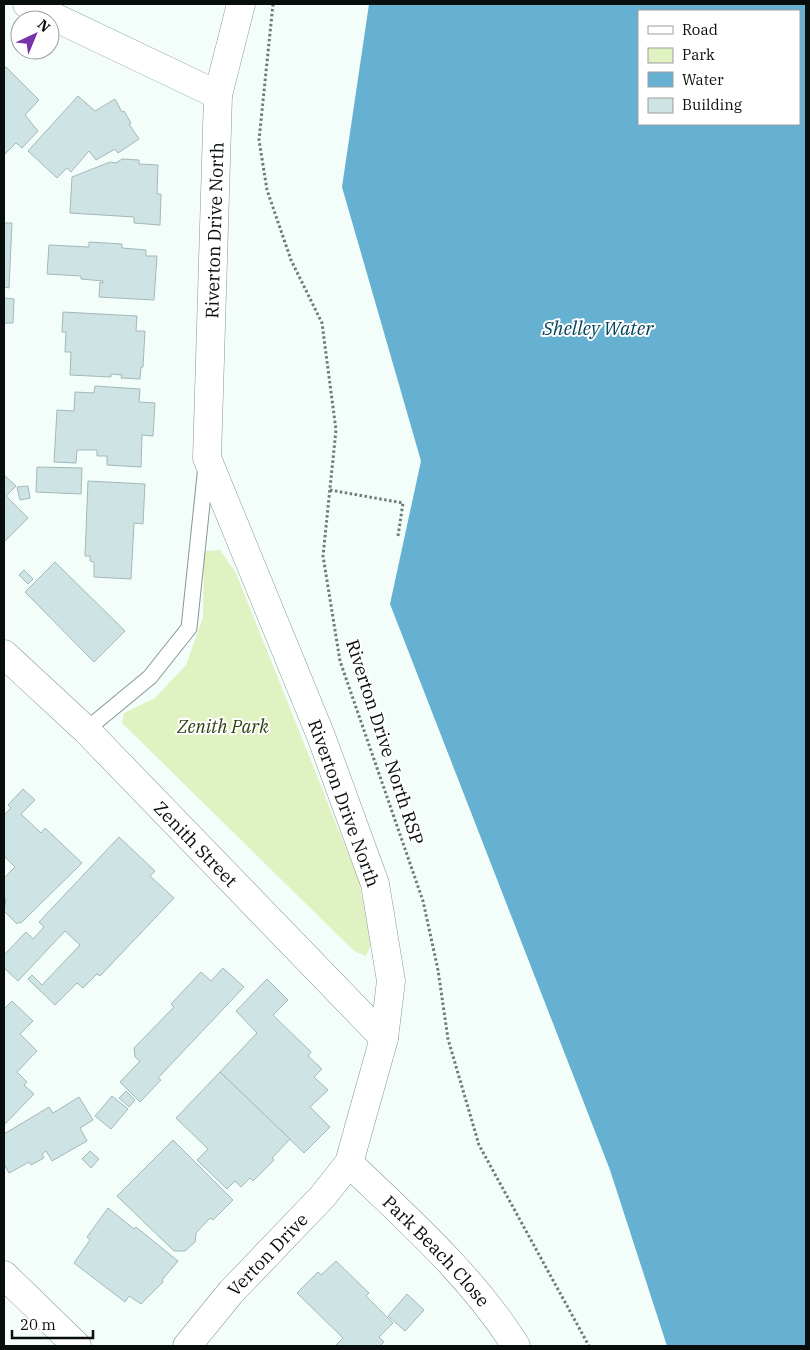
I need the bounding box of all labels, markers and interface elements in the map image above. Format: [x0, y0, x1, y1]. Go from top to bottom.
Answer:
north arrow [10, 10, 60, 60]
legend [638, 10, 800, 125]
text: N [34, 15, 54, 36]
text: Road [682, 20, 718, 39]
text: Park [682, 45, 715, 64]
text: Water [682, 70, 724, 89]
text: Building [682, 95, 742, 114]
street label: Riverton Drive North [200, 142, 228, 319]
water label: Shelley Water [542, 316, 654, 340]
street label: Riverton Drive North RSP [342, 637, 428, 847]
park label: Zenith Park [176, 715, 269, 738]
street label: Riverton Drive North [304, 716, 384, 890]
street label: Zenith Street [149, 796, 243, 891]
street label: Park Beach Close [378, 1190, 495, 1311]
street label: Verton Drive [222, 1208, 312, 1301]
scale bar [12, 1308, 94, 1340]
text: 20 m [20, 1315, 56, 1334]

